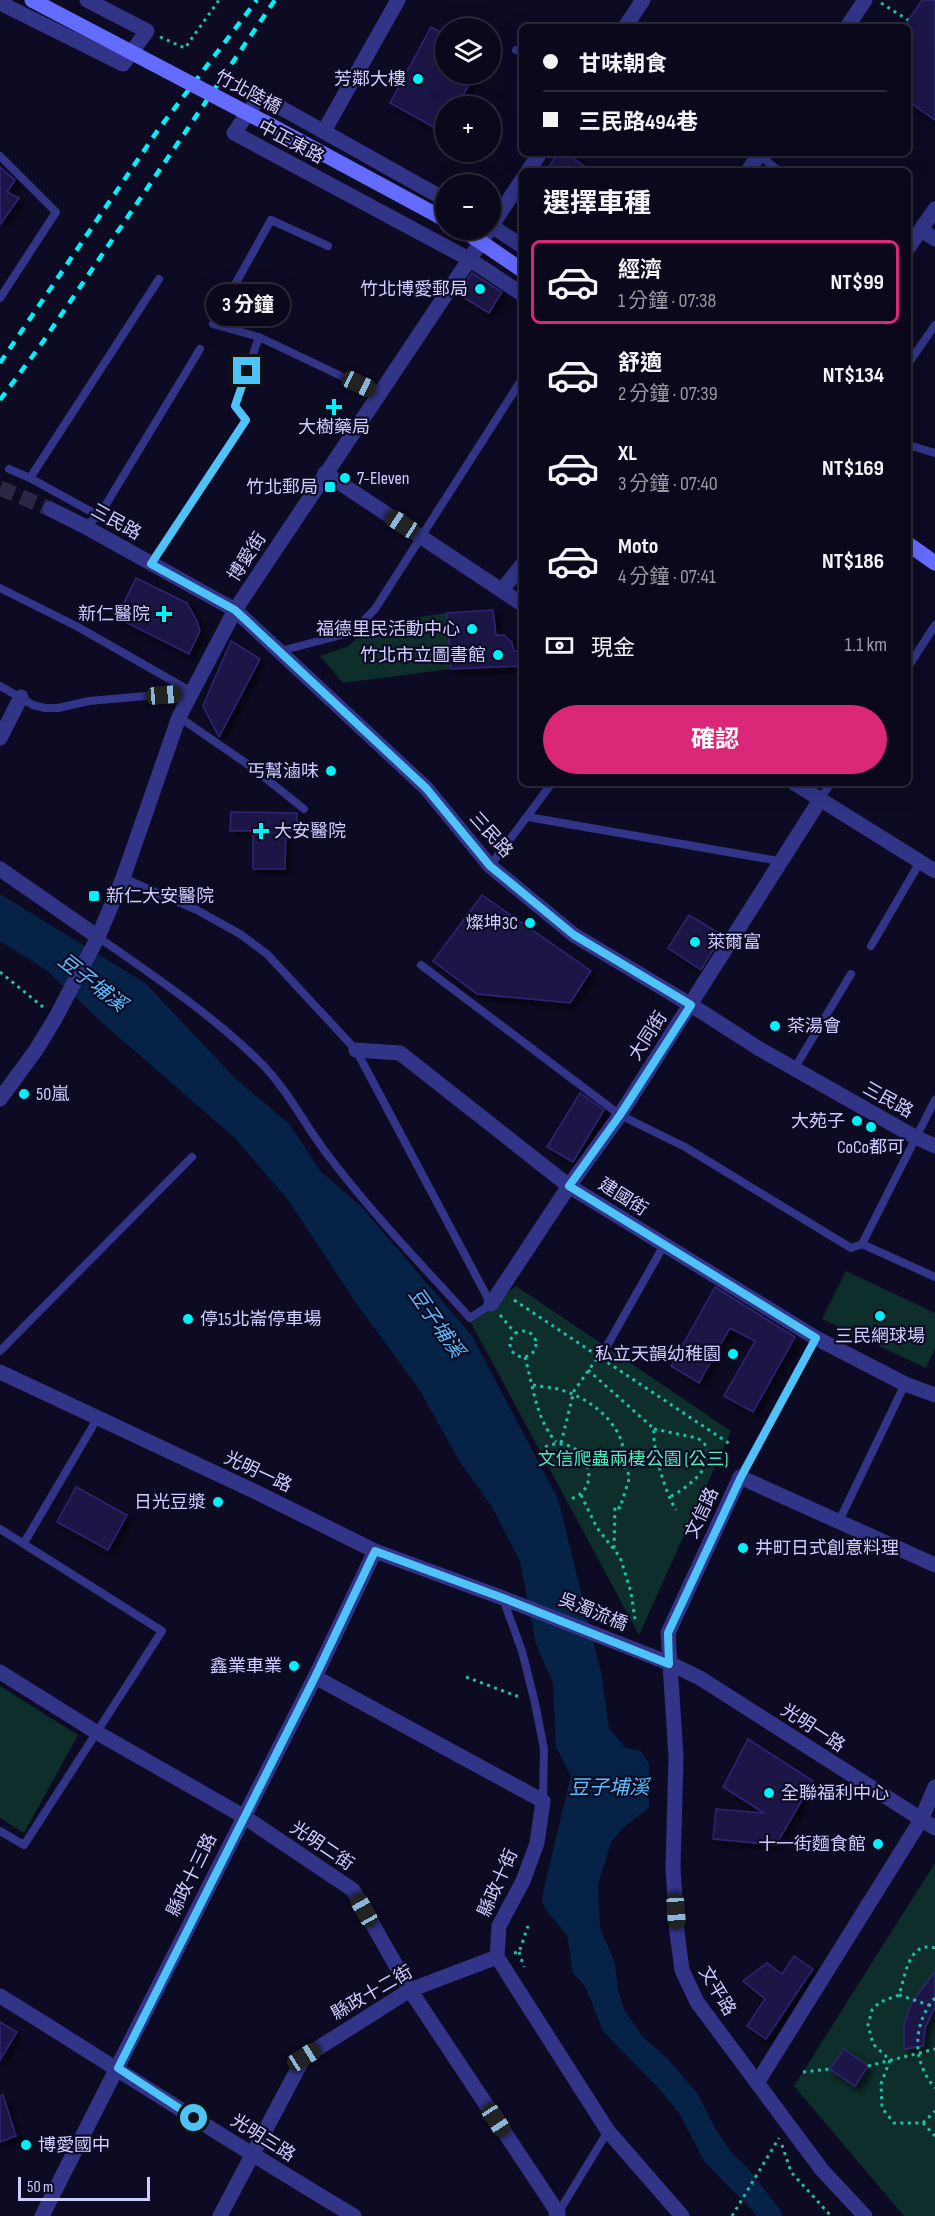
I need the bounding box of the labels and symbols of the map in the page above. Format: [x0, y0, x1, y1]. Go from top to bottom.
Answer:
street label: 竹北陸橋 [211, 66, 285, 118]
place label: 芳鄰大樓 [334, 69, 406, 90]
marker: 芳鄰大樓 [411, 72, 425, 86]
street label: 中正東路 [254, 116, 328, 168]
place label: 竹北博愛郵局 [360, 279, 468, 300]
marker: 竹北博愛郵局 [473, 282, 487, 296]
callout: 3 分鐘 [205, 284, 289, 326]
route end [233, 357, 260, 384]
car [339, 368, 379, 400]
marker: 大樹藥局 [327, 400, 341, 414]
place label: 大樹藥局 [298, 417, 370, 438]
place label: 7-Eleven [357, 468, 410, 489]
marker: 7-Eleven [338, 471, 352, 485]
place label: 竹北郵局 [246, 477, 318, 498]
marker: 竹北郵局 [323, 480, 337, 494]
street label: 三民路 [87, 500, 145, 544]
car [382, 507, 422, 541]
street label: 博愛街 [223, 529, 271, 585]
place label: 新仁醫院 [78, 604, 150, 625]
marker: 新仁醫院 [155, 605, 173, 623]
place label: 福德里民活動中心 [316, 619, 460, 640]
marker: 福德里民活動中心 [465, 622, 479, 636]
place label: 竹北市立圖書館 [360, 645, 486, 666]
marker: 竹北市立圖書館 [491, 648, 505, 662]
car [145, 684, 183, 706]
place label: 丐幫滷味 [247, 761, 319, 782]
marker: 丐幫滷味 [324, 764, 338, 778]
street label: 三民路 [465, 808, 517, 862]
place label: 大安醫院 [274, 821, 346, 842]
marker: 大安醫院 [252, 822, 270, 840]
place label: 新仁大安醫院 [106, 886, 214, 907]
marker: 新仁大安醫院 [87, 889, 101, 903]
place label: 燦坤3C [466, 913, 518, 934]
marker: 燦坤3C [523, 916, 537, 930]
place label: 萊爾富 [707, 932, 761, 953]
marker: 萊爾富 [688, 935, 702, 949]
water label: 豆子埔溪 [53, 949, 133, 1019]
street label: 大同街 [624, 1008, 672, 1064]
place label: 茶湯會 [787, 1016, 841, 1037]
marker: 茶湯會 [768, 1019, 782, 1033]
street label: 三民路 [859, 1078, 917, 1122]
place label: 50嵐 [36, 1084, 69, 1105]
marker: 50嵐 [17, 1087, 31, 1101]
place label: 大苑子 [791, 1111, 845, 1132]
marker: 大苑子 [850, 1114, 864, 1128]
marker: CoCo都可 [864, 1120, 878, 1134]
place label: CoCo都可 [837, 1137, 905, 1158]
street label: 建國街 [595, 1174, 651, 1220]
water label: 豆子埔溪 [403, 1283, 470, 1365]
place label: 停15北崙停車場 [200, 1309, 322, 1330]
marker: 三民網球場 [873, 1309, 887, 1323]
marker: 停15北崙停車場 [181, 1312, 195, 1326]
place label: 三民網球場 [835, 1326, 925, 1347]
place label: 私立天韻幼稚園 [595, 1344, 721, 1365]
marker: 私立天韻幼稚園 [726, 1347, 740, 1361]
street label: 光明一路 [221, 1447, 295, 1497]
park label: 文信爬蟲兩棲公園 (公三) [538, 1449, 728, 1470]
street label: 文信路 [681, 1484, 723, 1542]
place label: 日光豆漿 [134, 1492, 206, 1513]
marker: 日光豆漿 [211, 1495, 225, 1509]
place label: 井町日式創意料理 [755, 1538, 899, 1559]
marker: 井町日式創意料理 [736, 1541, 750, 1555]
street label: 吳濁流橋 [556, 1589, 630, 1635]
place label: 鑫業車業 [210, 1656, 282, 1677]
marker: 鑫業車業 [287, 1659, 301, 1673]
street label: 光明一路 [777, 1700, 849, 1756]
water label: 豆子埔溪 [569, 1776, 652, 1800]
place label: 全聯福利中心 [781, 1783, 889, 1804]
marker: 全聯福利中心 [762, 1786, 776, 1800]
street label: 光明二街 [286, 1817, 358, 1875]
street label: 縣政十三路 [163, 1830, 221, 1920]
place label: 十一街麵食館 [758, 1834, 866, 1855]
marker: 十一街麵食館 [871, 1837, 885, 1851]
street label: 縣政十街 [474, 1846, 522, 1920]
car [347, 1890, 381, 1930]
car [666, 1892, 686, 1930]
street label: 縣政十二街 [328, 1961, 416, 2025]
street label: 文平路 [694, 1962, 740, 2020]
car [284, 2040, 324, 2074]
car [479, 2100, 513, 2140]
route start [180, 2104, 207, 2131]
street label: 光明三路 [227, 2110, 299, 2166]
place label: 博愛國中 [38, 2135, 110, 2156]
marker: 博愛國中 [19, 2138, 33, 2152]
scale bar [18, 2174, 150, 2202]

